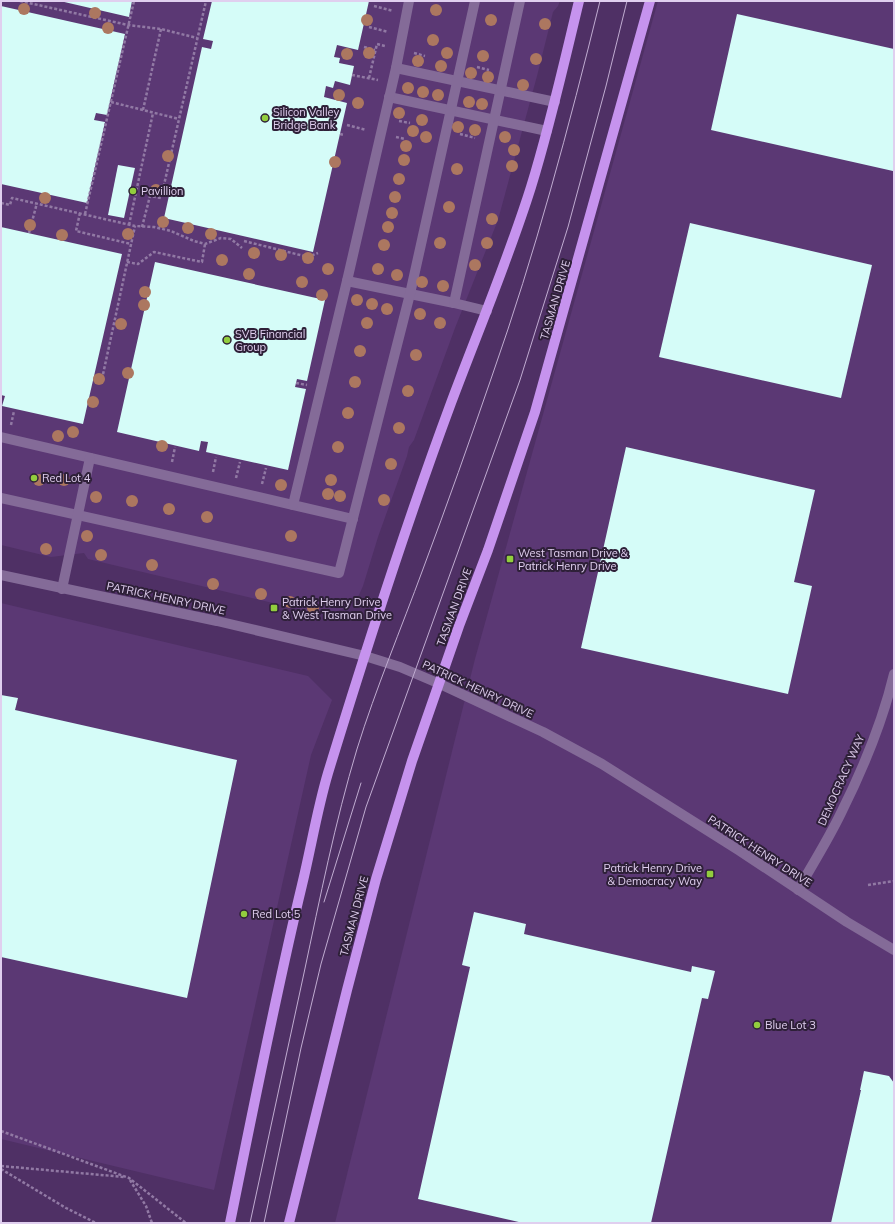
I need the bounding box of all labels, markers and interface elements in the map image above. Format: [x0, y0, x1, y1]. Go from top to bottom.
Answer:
place label: Silicon Valley Bridge Bank [273, 105, 339, 132]
marker: Silicon Valley Bridge Bank [260, 113, 270, 123]
place label: Pavillion [141, 184, 183, 198]
marker: Pavillion [128, 186, 138, 196]
street label: TASMAN DRIVE [537, 259, 573, 341]
place label: SVB Financial Group [235, 327, 305, 354]
marker: SVB Financial Group [222, 335, 232, 345]
place label: Red Lot 4 [42, 471, 91, 485]
marker: Red Lot 4 [29, 473, 39, 483]
place label: West Tasman Drive & Patrick Henry Drive [518, 546, 629, 573]
marker: West Tasman Drive & Patrick Henry Drive [505, 554, 515, 564]
street label: TASMAN DRIVE [433, 566, 475, 648]
street label: PATRICK HENRY DRIVE [105, 579, 227, 617]
place label: Patrick Henry Drive & West Tasman Drive [282, 595, 392, 622]
marker: Patrick Henry Drive & West Tasman Drive [269, 603, 279, 613]
street label: PATRICK HENRY DRIVE [420, 657, 536, 721]
street label: DEMOCRACY WAY [815, 732, 867, 828]
street label: PATRICK HENRY DRIVE [705, 812, 815, 890]
place label: Patrick Henry Drive & Democracy Way [604, 861, 702, 888]
marker: Patrick Henry Drive & Democracy Way [705, 869, 715, 879]
street label: TASMAN DRIVE [337, 875, 371, 957]
place label: Red Lot 5 [252, 907, 301, 921]
marker: Red Lot 5 [239, 909, 249, 919]
place label: Blue Lot 3 [765, 1018, 816, 1032]
marker: Blue Lot 3 [752, 1020, 762, 1030]

